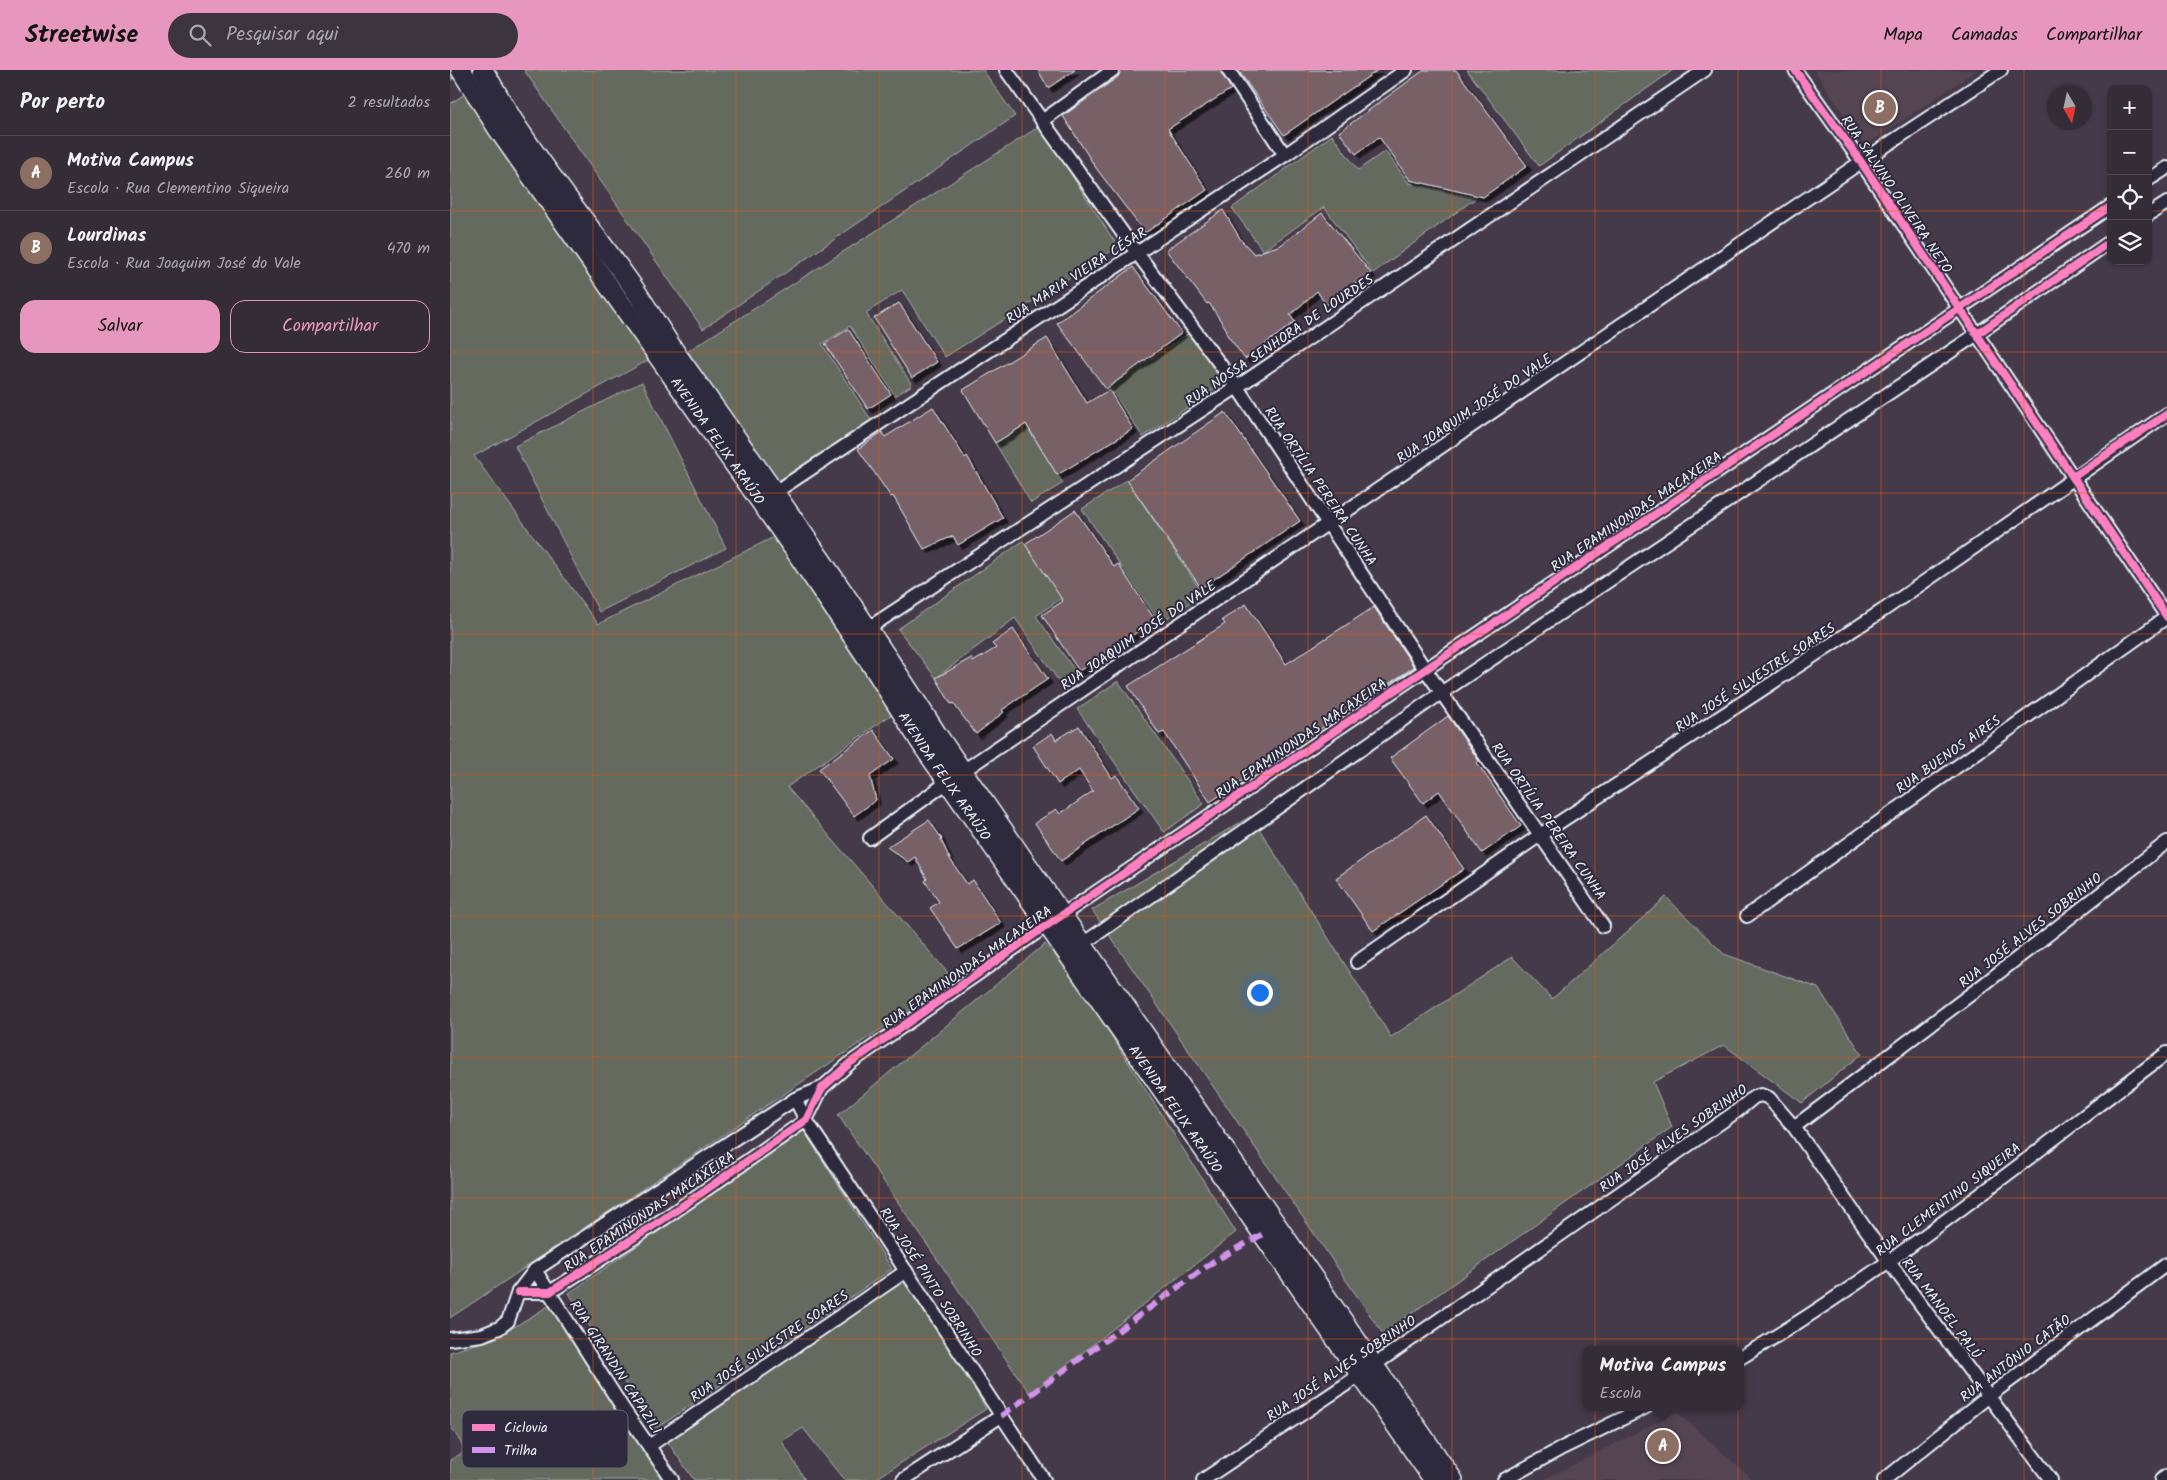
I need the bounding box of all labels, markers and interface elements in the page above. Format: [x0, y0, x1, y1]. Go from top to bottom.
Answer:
search box [168, 13, 518, 58]
text: Streetwise [25, 16, 138, 55]
text: Pesquisar aqui [226, 20, 338, 50]
icon: search [186, 21, 214, 49]
text: Mapa [1883, 21, 1923, 50]
text: Camadas [1951, 21, 2018, 50]
text: Compartilhar [2046, 21, 2142, 50]
north arrow [2047, 85, 2092, 130]
map controls [2107, 85, 2152, 265]
button: + [2107, 85, 2152, 130]
text: Por perto [20, 86, 105, 119]
pin: B [1864, 89, 1896, 127]
text: 2 resultados [348, 90, 430, 115]
street label: RUA SALVINO OLIVEIRA NETO [1835, 111, 1958, 278]
button: − [2107, 130, 2152, 175]
text: Motiva Campus [67, 146, 194, 176]
text: A [31, 161, 41, 186]
text: 260 m [385, 161, 430, 186]
button: locate [2107, 175, 2152, 220]
text: Escola · Rua Clementino Siqueira [67, 176, 289, 201]
button: layers [2107, 220, 2152, 265]
text: Lourdinas [67, 221, 146, 251]
street label: RUA MARIA VIEIRA CÉSAR [1002, 222, 1151, 330]
text: B [31, 236, 41, 261]
text: 470 m [387, 236, 430, 261]
text: Escola · Rua Joaquim José do Vale [67, 251, 301, 276]
street label: RUA NOSSA SENHORA DE LOURDES [1181, 269, 1379, 412]
button: Salvar [20, 300, 220, 353]
button: Compartilhar [230, 300, 430, 353]
street label: RUA JOAQUIM JOSÉ DO VALE [1392, 348, 1558, 469]
street label: AVENIDA FELIX ARAÚJO [664, 373, 770, 510]
street label: RUA ORTÍLIA PEREIRA CUNHA [1258, 402, 1382, 571]
street label: RUA EPAMINONDAS MACAXEIRA [1546, 446, 1727, 578]
street label: RUA JOAQUIM JOSÉ DO VALE [1056, 575, 1222, 696]
street label: RUA JOSÉ SILVESTRE SOARES [1671, 617, 1841, 738]
street label: RUA EPAMINONDAS MACAXEIRA [1211, 673, 1392, 805]
street label: AVENIDA FELIX ARAÚJO [892, 708, 996, 846]
street label: RUA BUENOS AIRES [1892, 710, 2006, 799]
street label: RUA ORTÍLIA PEREIRA CUNHA [1485, 738, 1611, 905]
street label: RUA JOSÉ ALVES SOBRINHO [1954, 867, 2107, 994]
street label: RUA EPAMINONDAS MACAXEIRA [878, 901, 1057, 1035]
your location [1247, 980, 1273, 1006]
street label: AVENIDA FELIX ARAÚJO [1122, 1041, 1227, 1178]
street label: RUA JOSÉ ALVES SOBRINHO [1595, 1079, 1753, 1199]
street label: RUA CLEMENTINO SIQUEIRA [1871, 1138, 2026, 1262]
street label: RUA EPAMINONDAS MACAXEIRA [559, 1146, 740, 1278]
street label: RUA JOSÉ PINTO SOBRINHO [873, 1203, 987, 1362]
street label: RUA MANOEL PALÚ [1896, 1253, 1987, 1364]
street label: RUA JOSÉ SILVESTRE SOARES [686, 1285, 854, 1408]
street label: RUA GIRANDIN CAPAZILI [563, 1296, 667, 1439]
street label: RUA ANTÔNIO CATÃO [1955, 1309, 2076, 1408]
street label: RUA JOSÉ ALVES SOBRINHO [1262, 1310, 1421, 1427]
popup [1582, 1346, 1744, 1411]
text: Motiva Campus [1600, 1351, 1726, 1381]
text: Escola [1600, 1381, 1642, 1406]
legend [462, 1410, 628, 1468]
text: Ciclovia [504, 1417, 548, 1439]
pin: A [1647, 1427, 1679, 1465]
text: Trilha [504, 1440, 537, 1462]

